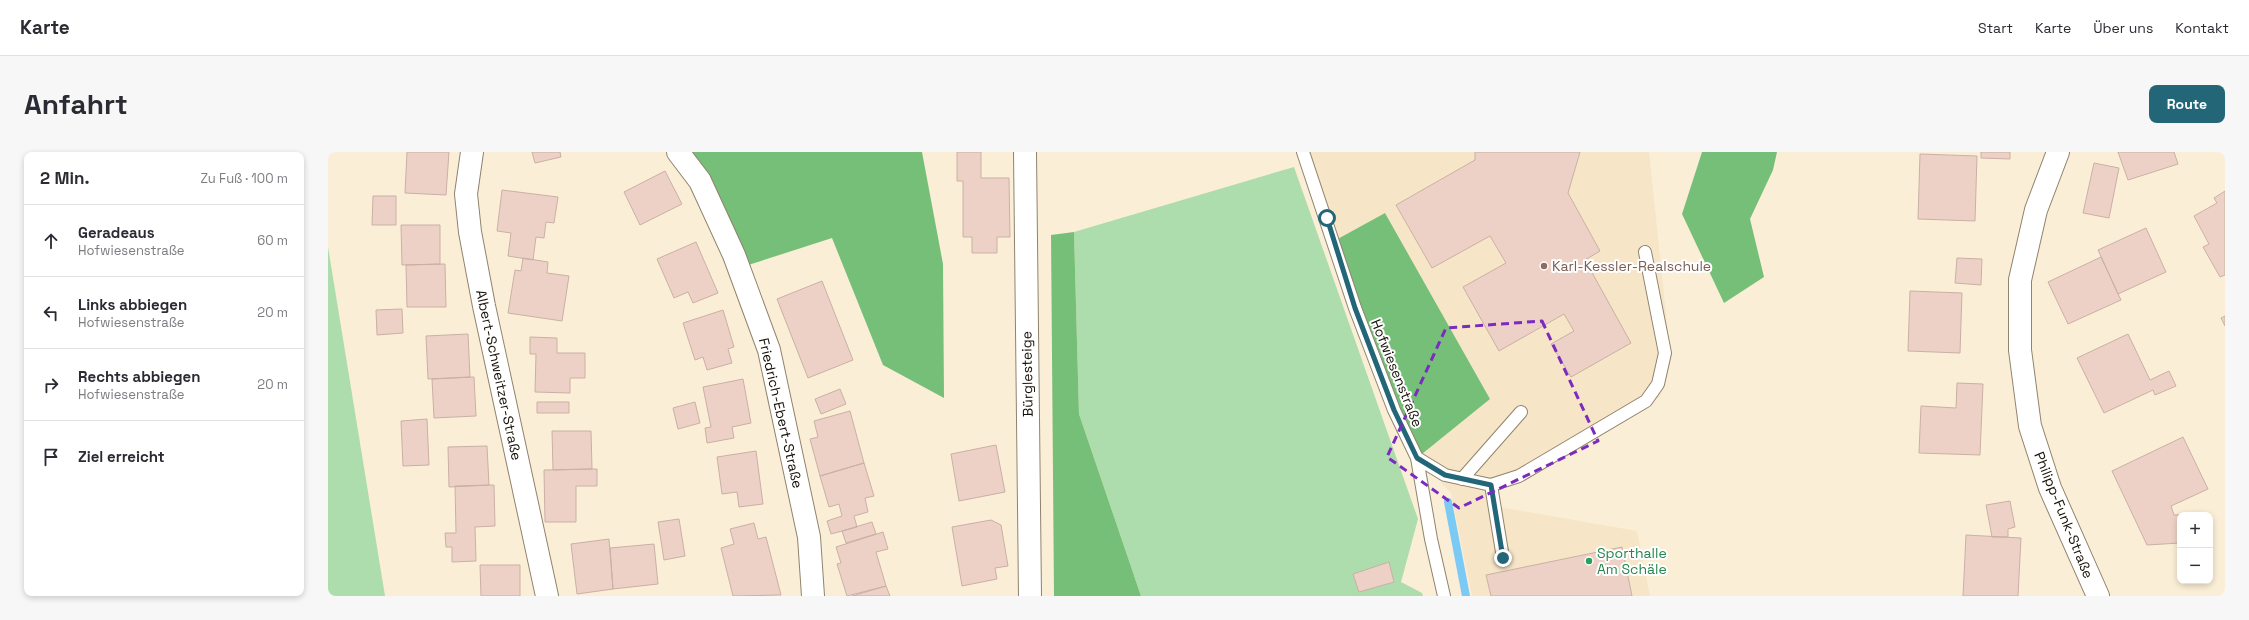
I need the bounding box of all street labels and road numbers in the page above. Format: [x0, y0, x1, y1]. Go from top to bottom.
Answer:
street label: Albert-Schweitzer-Straße [472, 288, 526, 462]
street label: Hofwiesenstraße [1367, 316, 1427, 430]
street label: Bürglesteige [1017, 331, 1037, 417]
street label: Friedrich-Ebert-Straße [755, 336, 807, 490]
street label: Philipp-Funk-Straße [2030, 449, 2098, 581]

